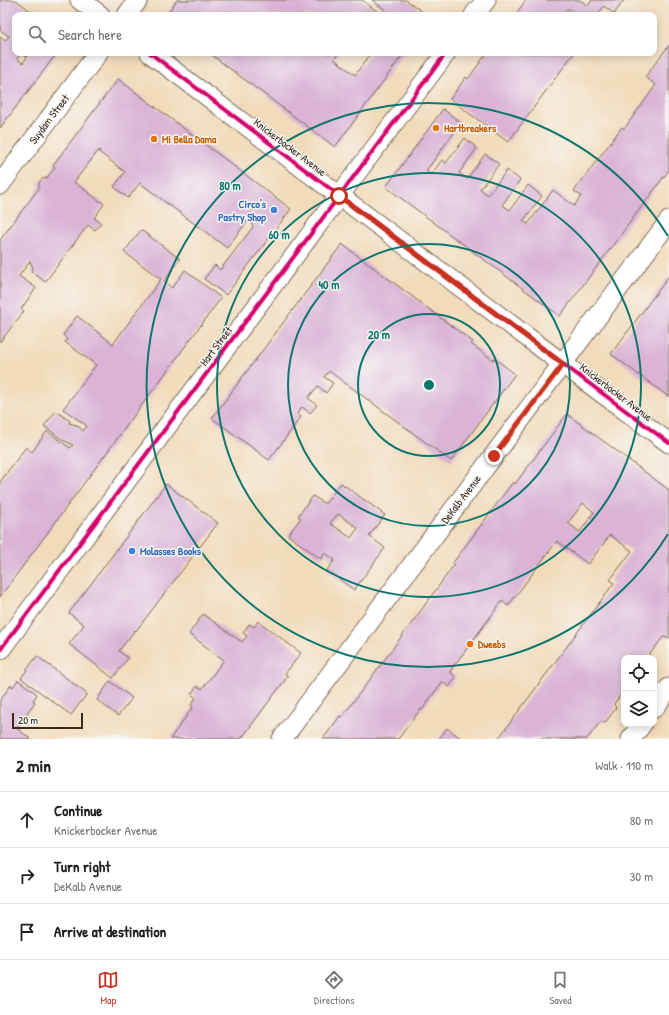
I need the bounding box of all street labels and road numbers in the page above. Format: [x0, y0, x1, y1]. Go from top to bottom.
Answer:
street label: Suydam Street [26, 91, 72, 147]
street label: Knickerbocker Avenue [251, 115, 330, 179]
street label: Hart Street [197, 323, 235, 368]
street label: Knickerbocker Avenue [577, 360, 656, 424]
street label: DeKalb Avenue [438, 471, 484, 526]

